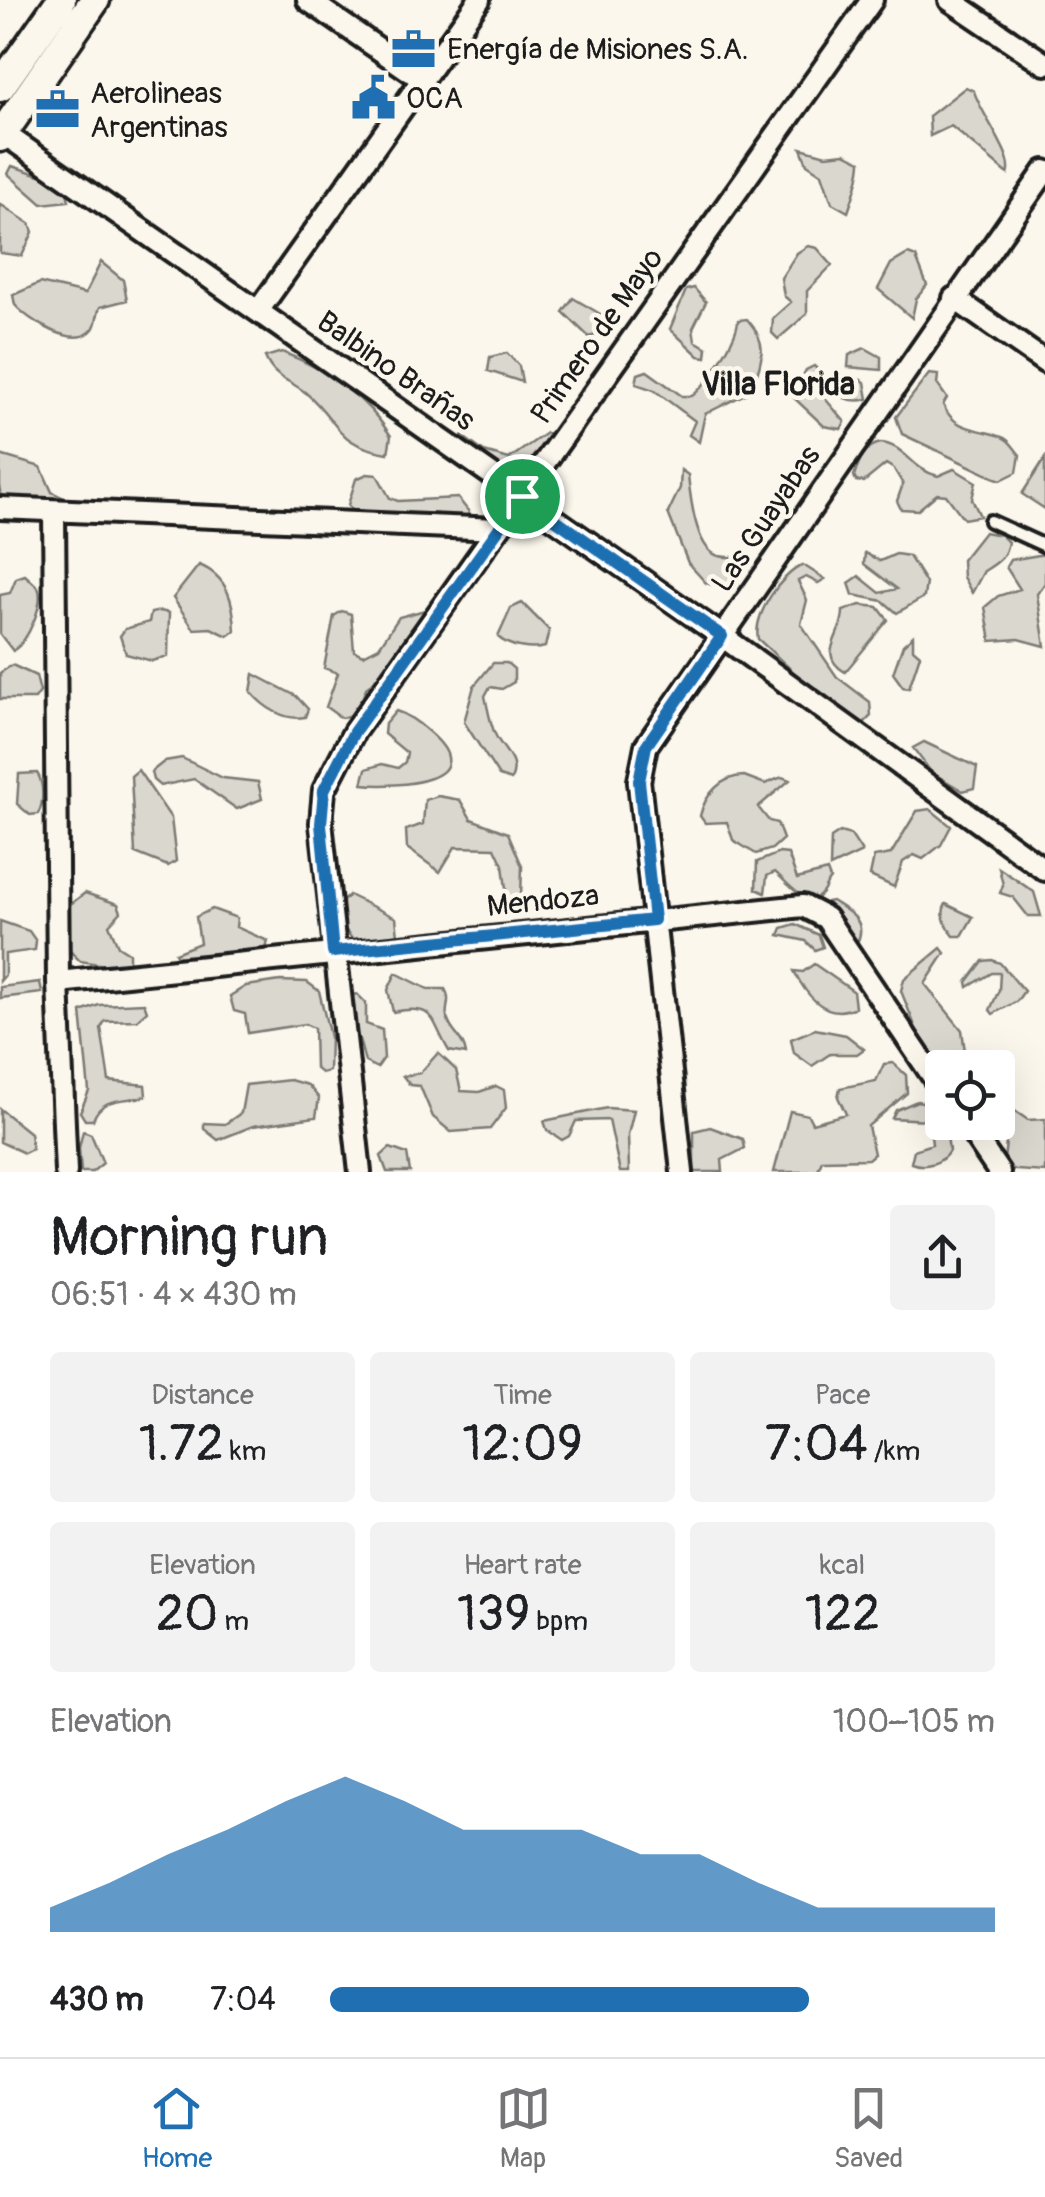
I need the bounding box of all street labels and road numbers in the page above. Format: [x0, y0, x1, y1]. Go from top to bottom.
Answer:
street label: Primero de Mayo [523, 241, 671, 431]
street label: Balbino Brañas [310, 303, 482, 439]
street label: Las Guayabas [704, 439, 828, 599]
street label: Mendoza [485, 877, 601, 925]

